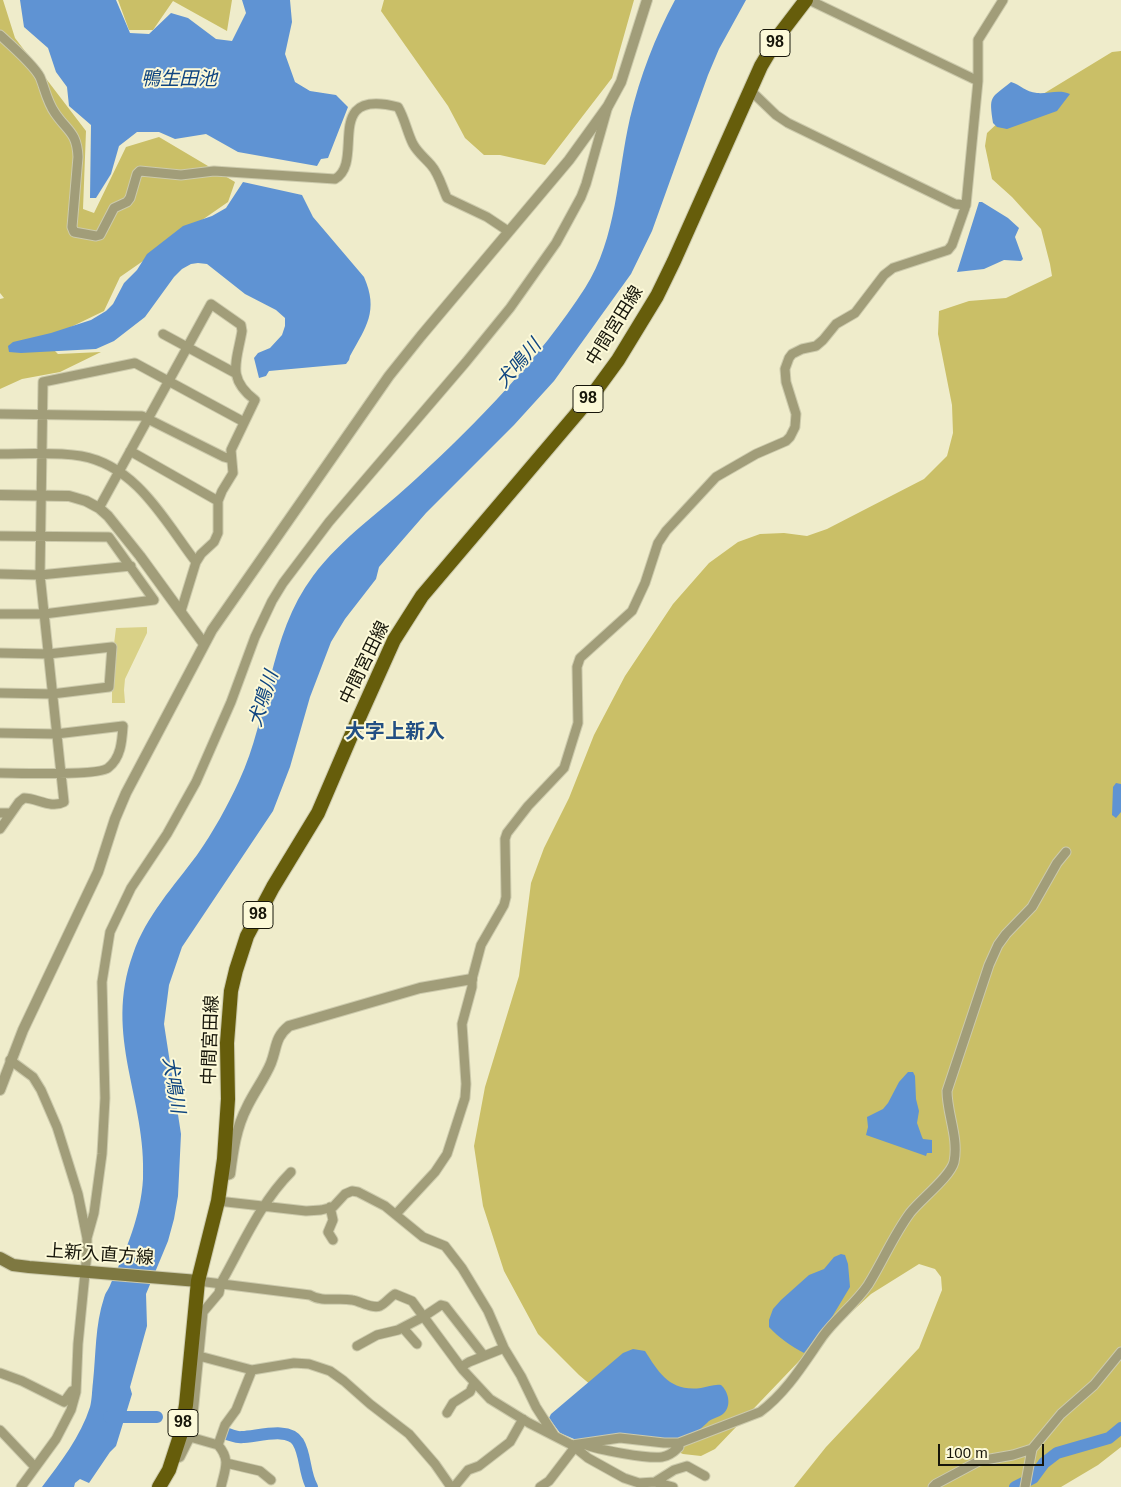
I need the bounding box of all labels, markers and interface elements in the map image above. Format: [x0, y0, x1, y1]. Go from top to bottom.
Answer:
road number: 98 [760, 29, 790, 56]
water label: 鴨生田池 [141, 69, 217, 91]
street label: 中間宮田線 [582, 282, 648, 370]
water label: 犬鳴川 [492, 335, 546, 393]
road number: 98 [573, 386, 603, 412]
street label: 中間宮田線 [336, 618, 394, 708]
water label: 犬鳴川 [244, 668, 284, 730]
district label: 大字上新入 [345, 720, 445, 744]
road number: 98 [243, 902, 273, 928]
street label: 中間宮田線 [199, 995, 223, 1085]
water label: 犬鳴川 [157, 1055, 189, 1115]
street label: 上新入直方線 [45, 1240, 155, 1270]
road number: 98 [168, 1410, 198, 1436]
scale bar [941, 1434, 1047, 1466]
text: 100 m [946, 1444, 988, 1461]

